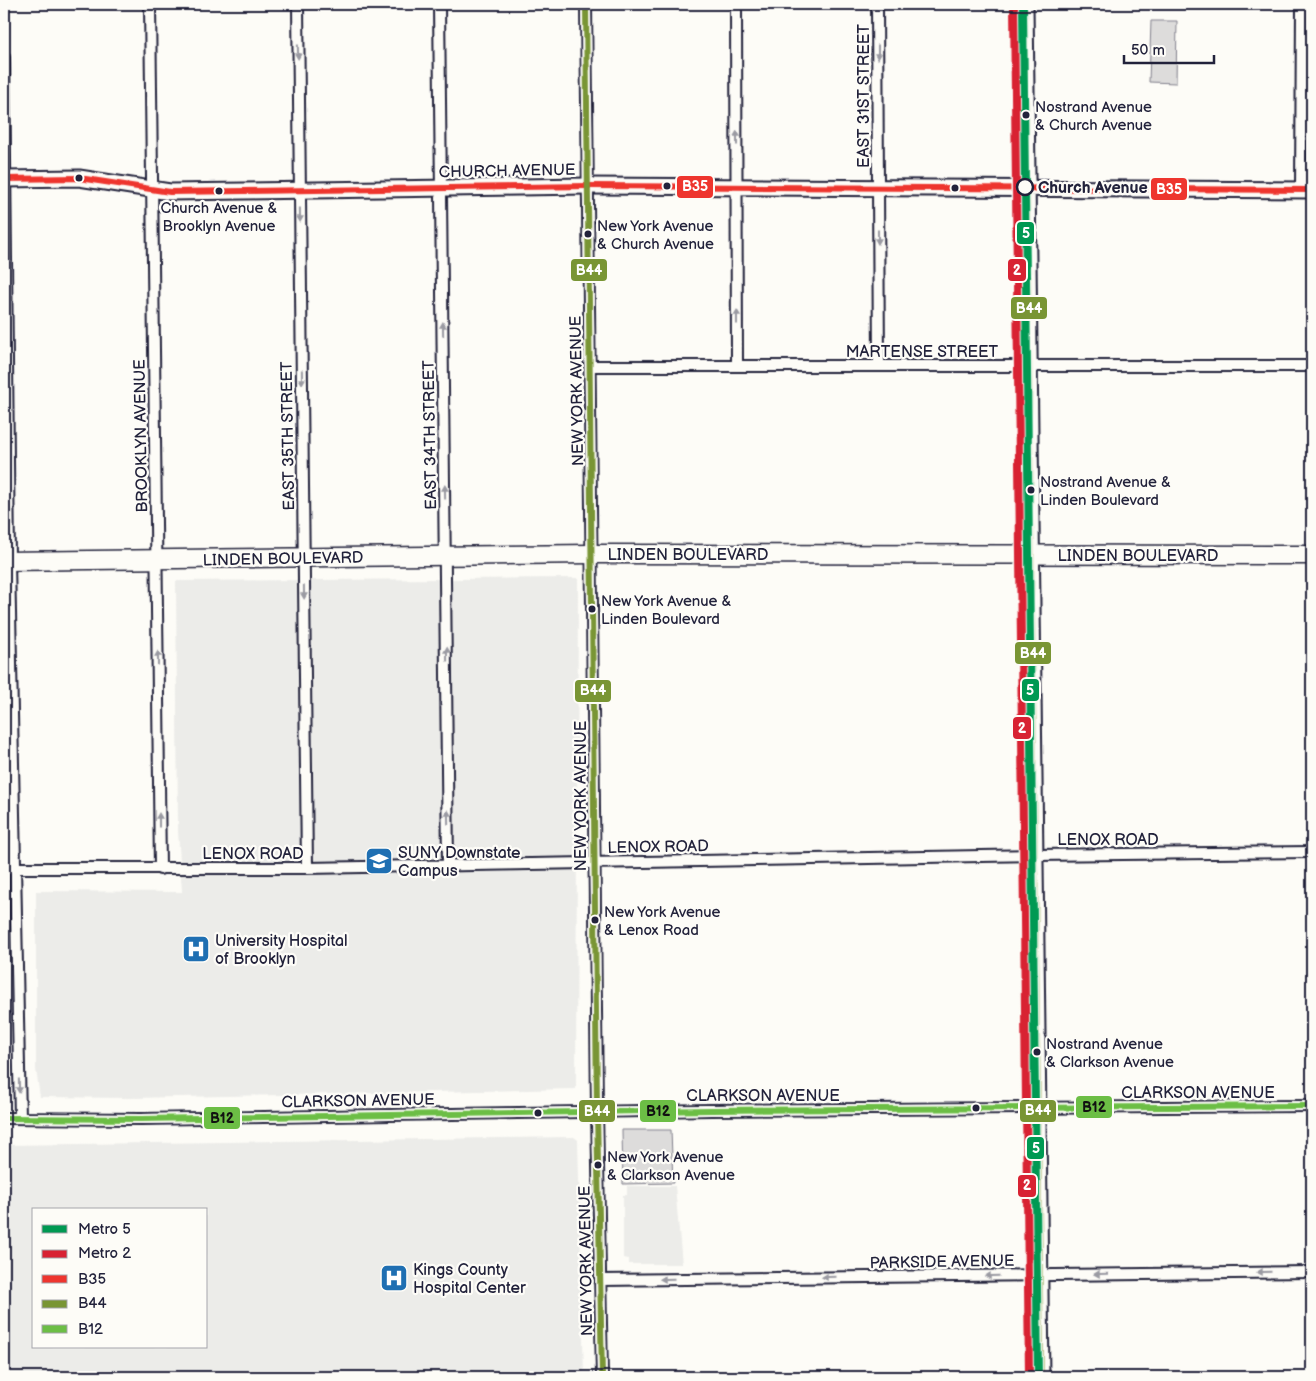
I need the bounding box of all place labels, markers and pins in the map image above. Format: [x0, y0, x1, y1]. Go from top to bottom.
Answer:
place label: Nostrand Avenue & Church Avenue [1035, 98, 1152, 135]
marker: Nostrand Avenue & Church Avenue [1021, 110, 1031, 120]
unlabelled marker [74, 173, 84, 183]
marker: Church Avenue [1016, 178, 1034, 196]
place label: Church Avenue [1038, 179, 1148, 198]
unlabelled marker [662, 181, 672, 191]
unlabelled marker [950, 183, 960, 193]
marker: Church Avenue & Brooklyn Avenue [214, 186, 224, 196]
place label: Church Avenue & Brooklyn Avenue [160, 199, 278, 236]
place label: New York Avenue & Church Avenue [597, 217, 714, 254]
marker: New York Avenue & Church Avenue [583, 229, 593, 239]
place label: Nostrand Avenue & Linden Boulevard [1040, 473, 1171, 510]
marker: Nostrand Avenue & Linden Boulevard [1026, 485, 1036, 495]
place label: New York Avenue & Linden Boulevard [601, 592, 732, 629]
marker: New York Avenue & Linden Boulevard [587, 604, 597, 614]
place label: SUNY Downstate Campus [398, 844, 521, 881]
school or university icon: SUNY Downstate Campus [364, 846, 394, 876]
place label: New York Avenue & Lenox Road [604, 903, 721, 940]
marker: New York Avenue & Lenox Road [590, 915, 600, 925]
place label: University Hospital of Brooklyn [215, 932, 348, 969]
hospital icon: University Hospital of Brooklyn [181, 934, 211, 964]
place label: Nostrand Avenue & Clarkson Avenue [1046, 1035, 1174, 1072]
marker: Nostrand Avenue & Clarkson Avenue [1032, 1047, 1042, 1057]
unlabelled marker [971, 1103, 981, 1113]
unlabelled marker [533, 1108, 543, 1118]
place label: New York Avenue & Clarkson Avenue [607, 1148, 735, 1185]
marker: New York Avenue & Clarkson Avenue [593, 1160, 603, 1170]
place label: Kings County Hospital Center [413, 1261, 526, 1298]
hospital icon: Kings County Hospital Center [379, 1263, 409, 1293]

